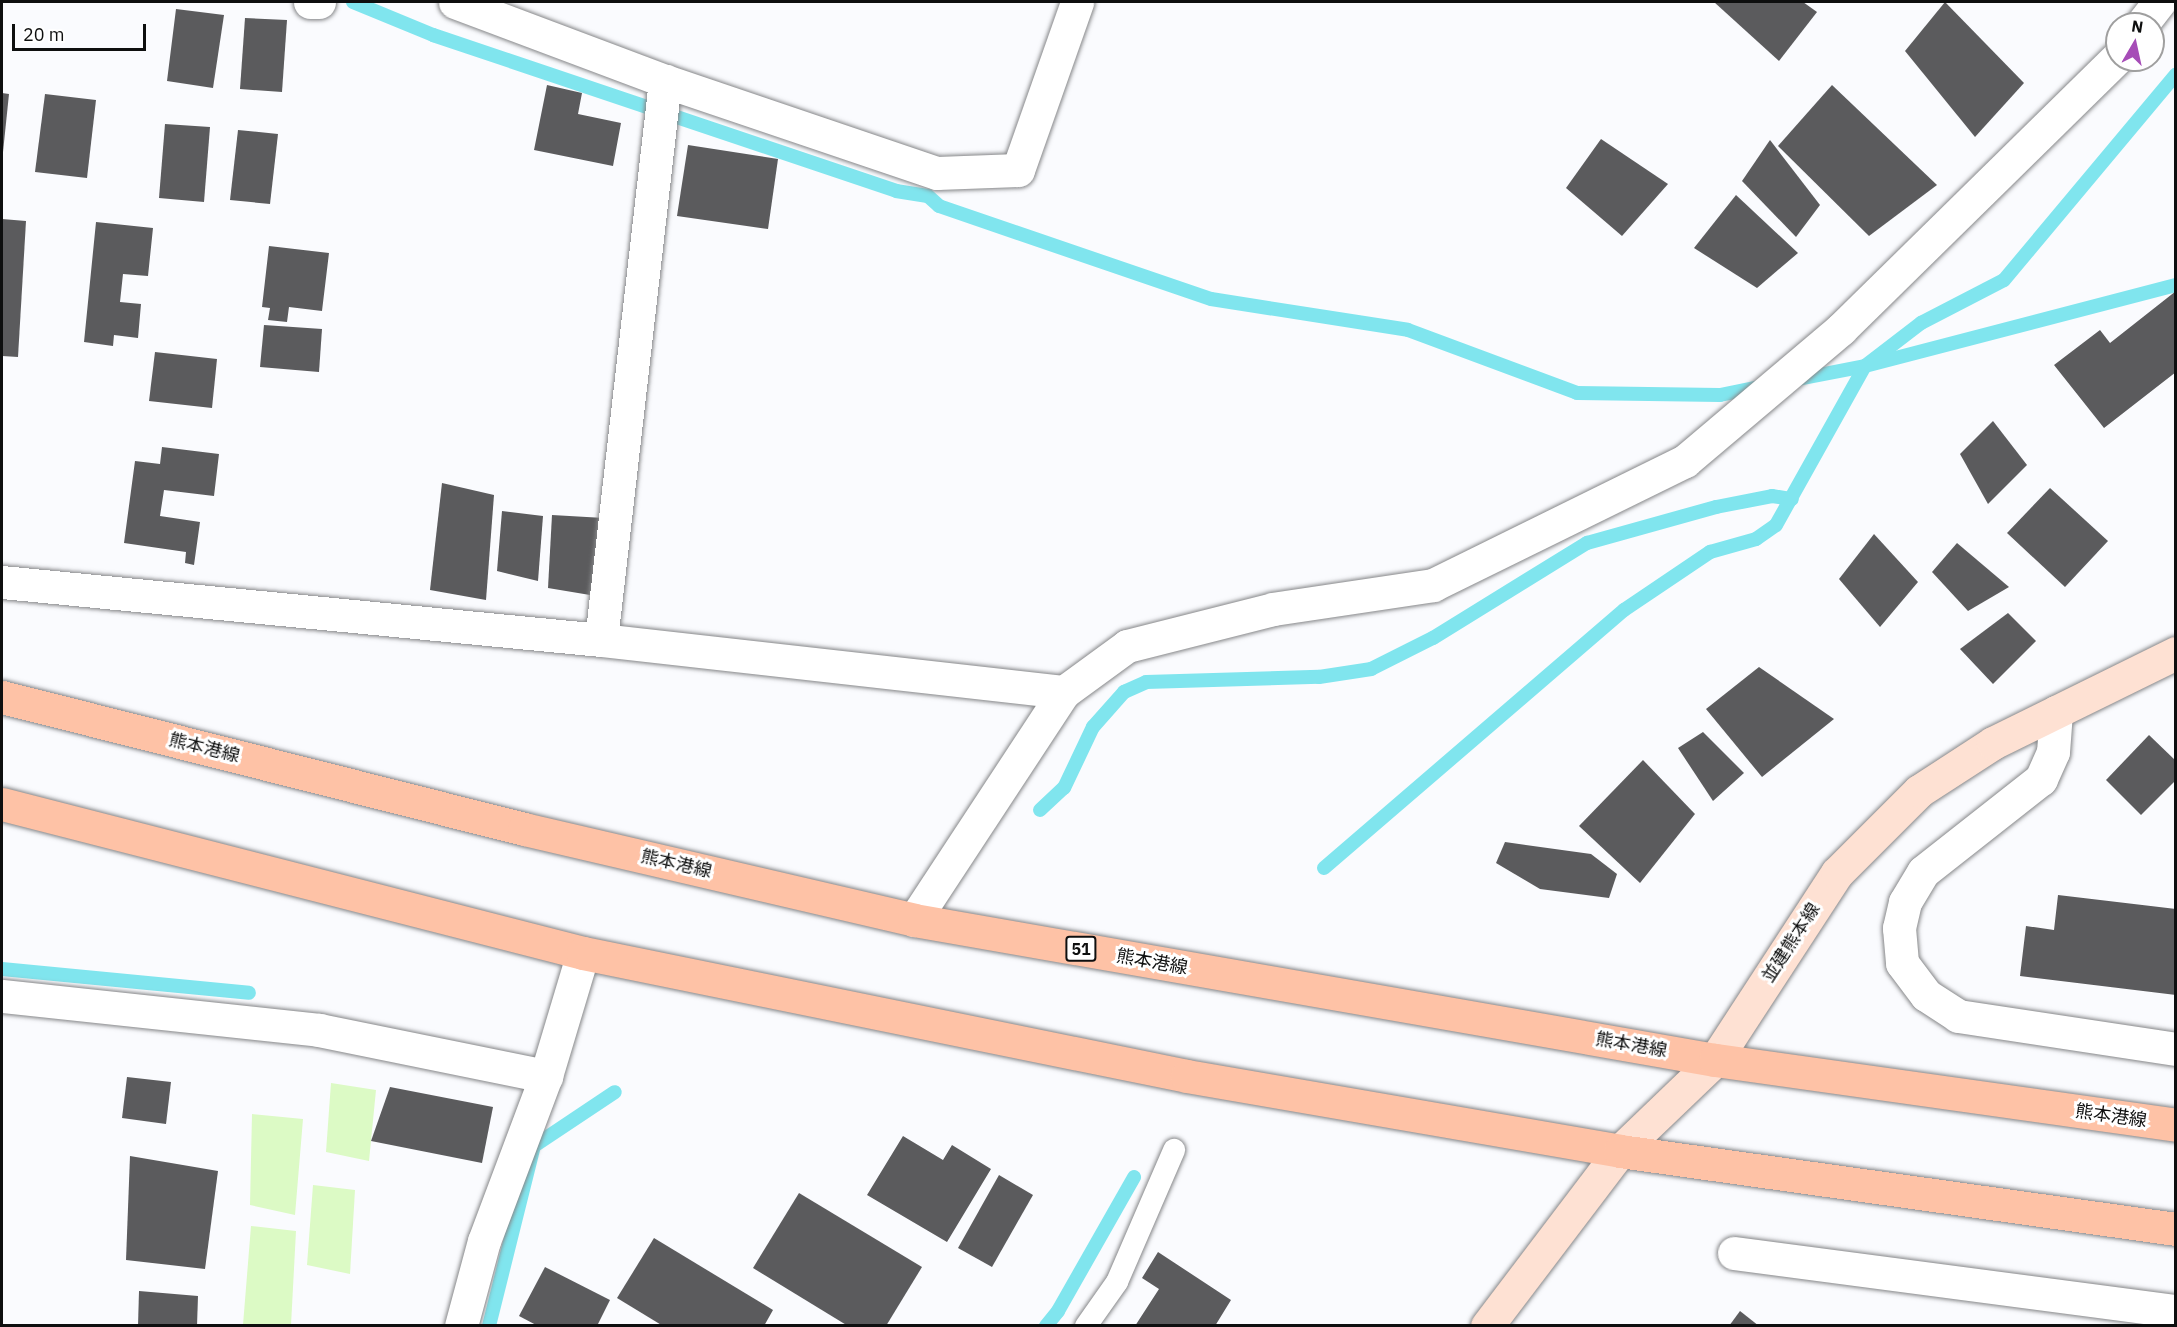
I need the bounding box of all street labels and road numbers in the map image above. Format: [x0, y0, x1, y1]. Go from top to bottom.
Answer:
street label: 熊本港線 [166, 729, 242, 767]
street label: 熊本港線 [638, 845, 714, 883]
street label: 並建熊本線 [1757, 899, 1825, 987]
road number: 51 [1064, 936, 1098, 962]
street label: 熊本港線 [1115, 945, 1189, 979]
street label: 熊本港線 [1594, 1028, 1668, 1062]
street label: 熊本港線 [2074, 1100, 2148, 1132]

